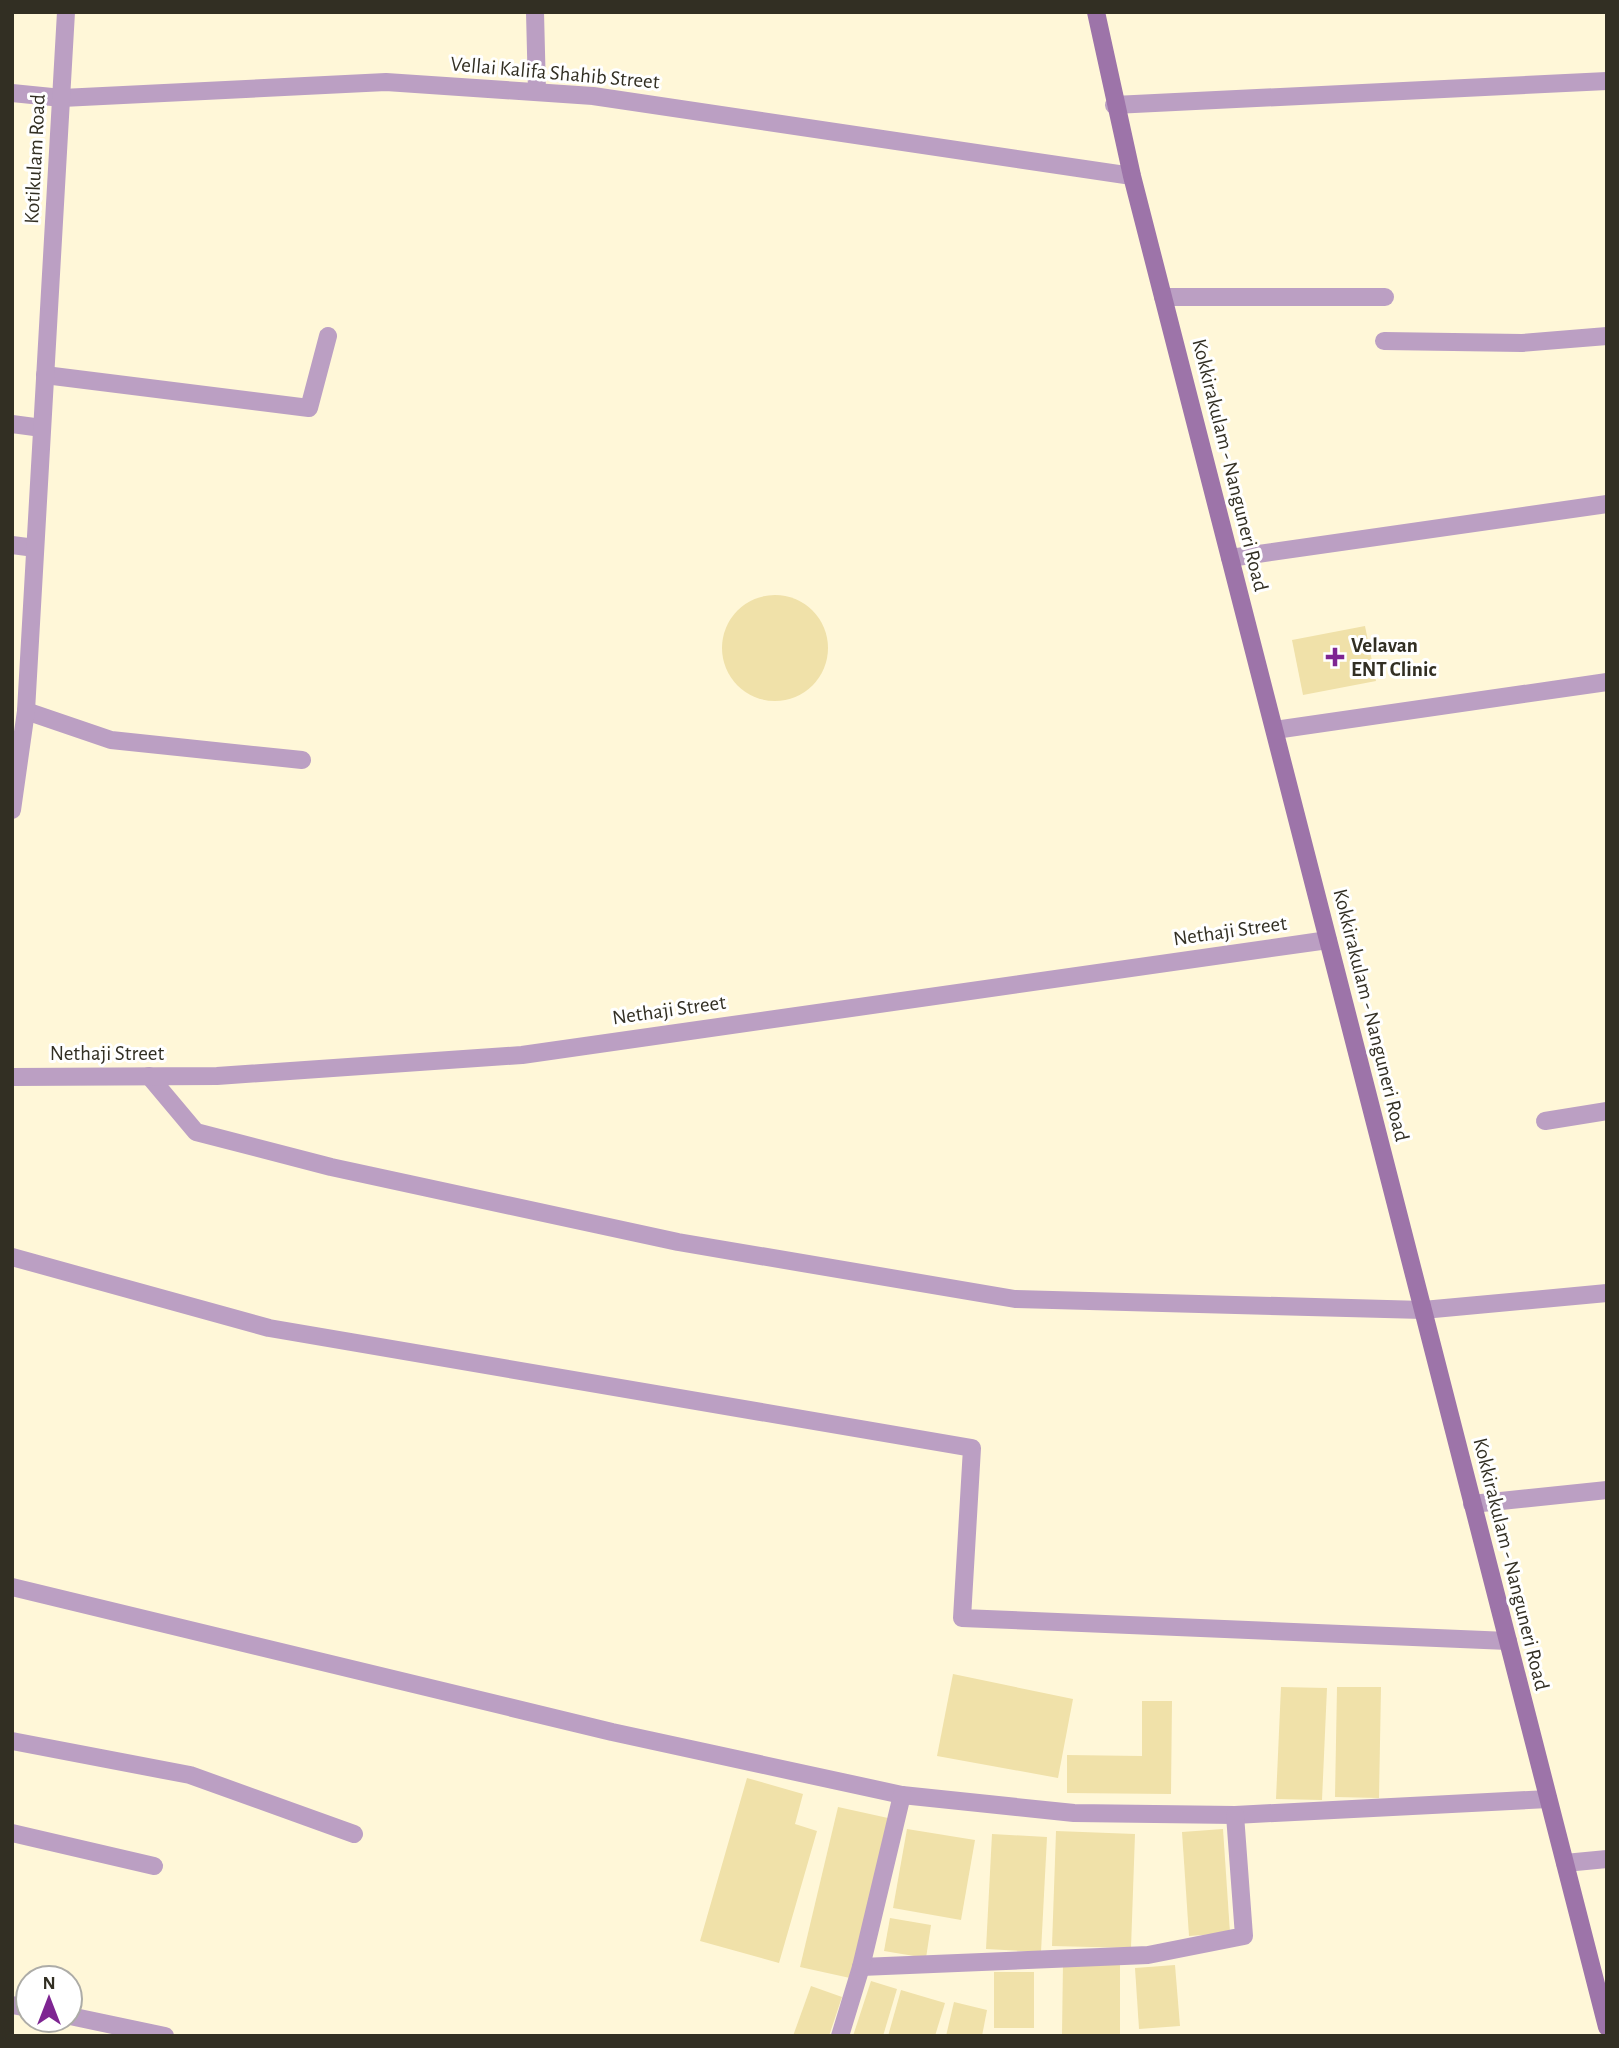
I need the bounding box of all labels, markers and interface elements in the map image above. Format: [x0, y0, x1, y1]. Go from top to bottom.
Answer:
street label: Vellai Kalifa Shahib Street [450, 53, 661, 93]
street label: Kotikulam Road [21, 93, 49, 225]
street label: Kokkirakulam - Nanguneri Road [1188, 337, 1272, 594]
place label: Velavan ENT Clinic [1351, 635, 1437, 680]
marker: Velavan ENT Clinic [1325, 647, 1345, 667]
street label: Kokkirakulam - Nanguneri Road [1329, 887, 1413, 1144]
street label: Nethaji Street [1172, 913, 1288, 949]
street label: Nethaji Street [611, 992, 727, 1028]
street label: Nethaji Street [50, 1043, 165, 1064]
street label: Kokkirakulam - Nanguneri Road [1469, 1436, 1553, 1693]
north arrow [14, 1964, 84, 2034]
text: N [42, 1974, 56, 1993]

